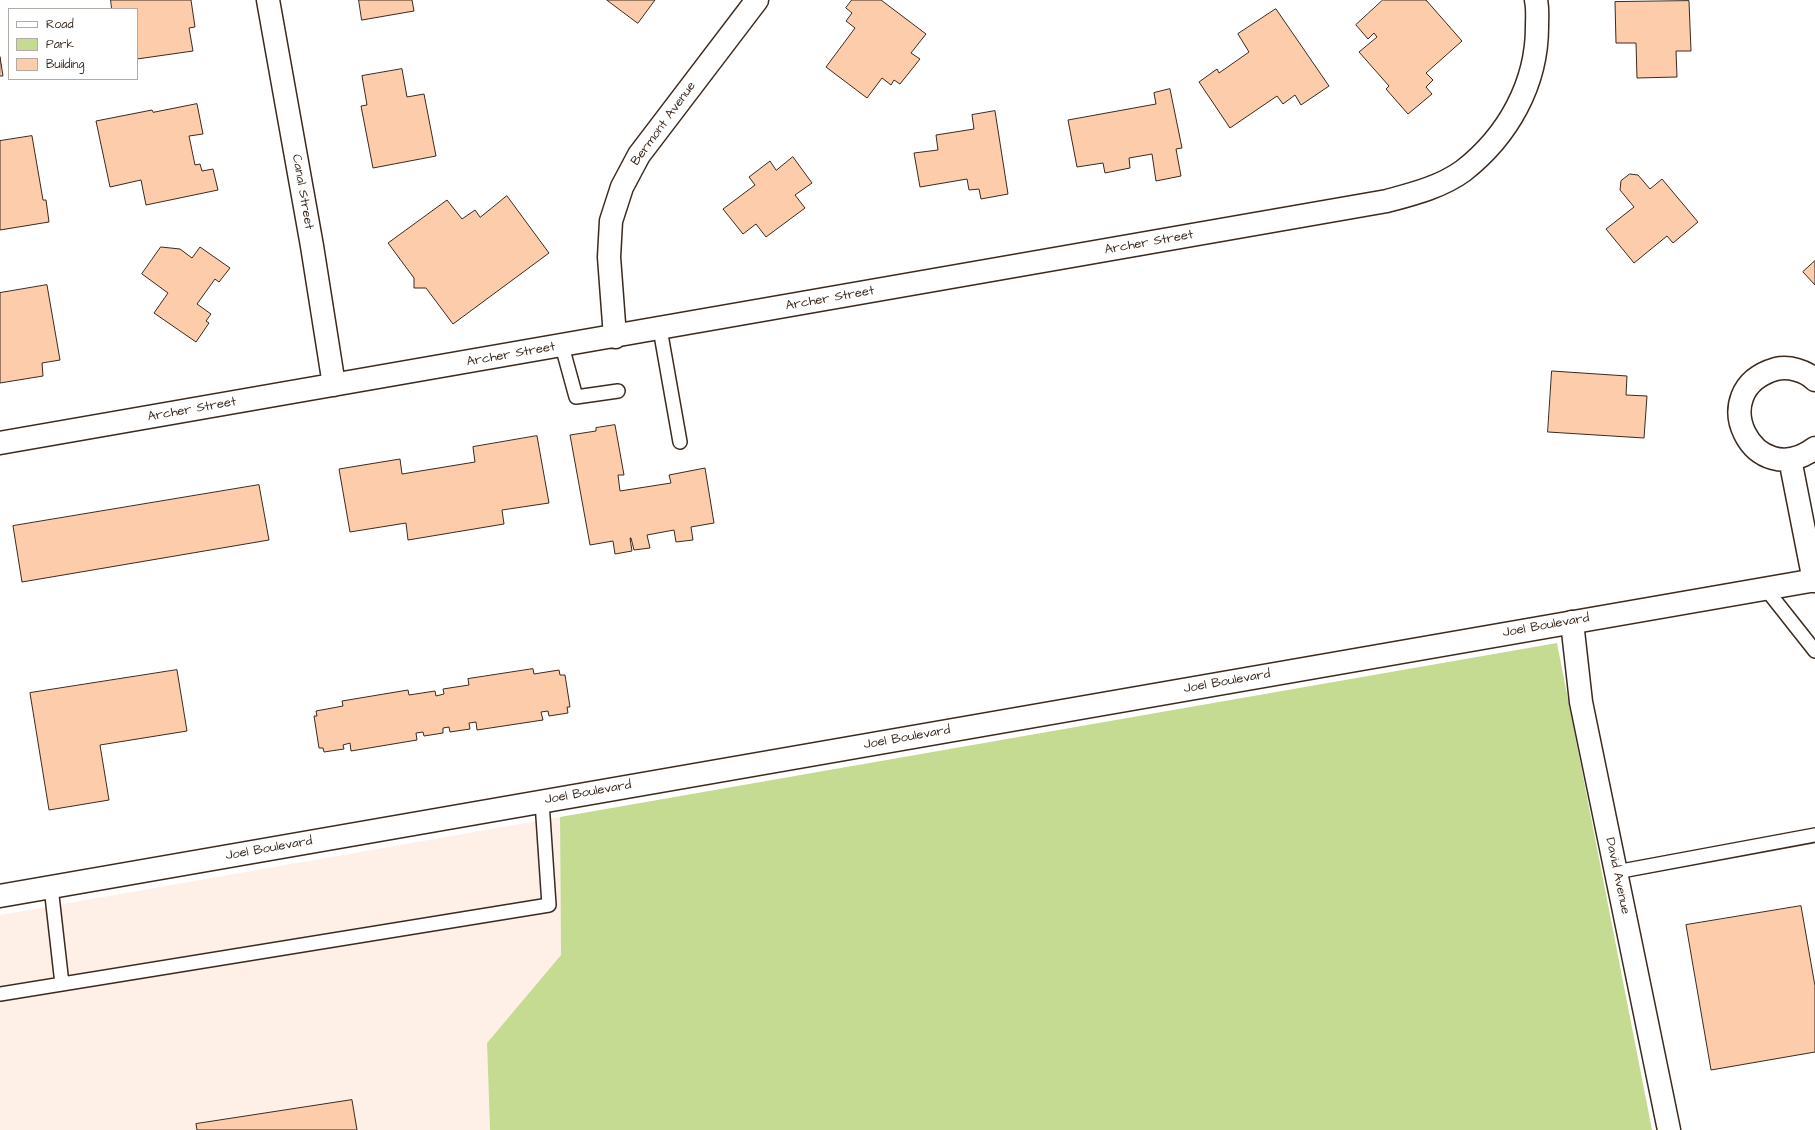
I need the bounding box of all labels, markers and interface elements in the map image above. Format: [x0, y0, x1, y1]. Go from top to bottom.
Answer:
legend [8, 8, 138, 80]
text: Road [46, 16, 74, 33]
text: Park [46, 36, 74, 53]
text: Building [46, 56, 84, 73]
street label: Bermont Avenue [628, 79, 700, 169]
street label: Canal Street [288, 153, 316, 231]
street label: Archer Street [1103, 228, 1195, 258]
street label: Archer Street [784, 284, 876, 314]
street label: Archer Street [465, 340, 557, 370]
street label: Archer Street [146, 395, 238, 425]
street label: Joel Boulevard [1501, 611, 1591, 641]
street label: Joel Boulevard [1182, 667, 1272, 697]
street label: Joel Boulevard [862, 723, 952, 753]
street label: Joel Boulevard [543, 778, 633, 808]
street label: Joel Boulevard [224, 834, 314, 864]
street label: David Avenue [1601, 836, 1633, 916]

